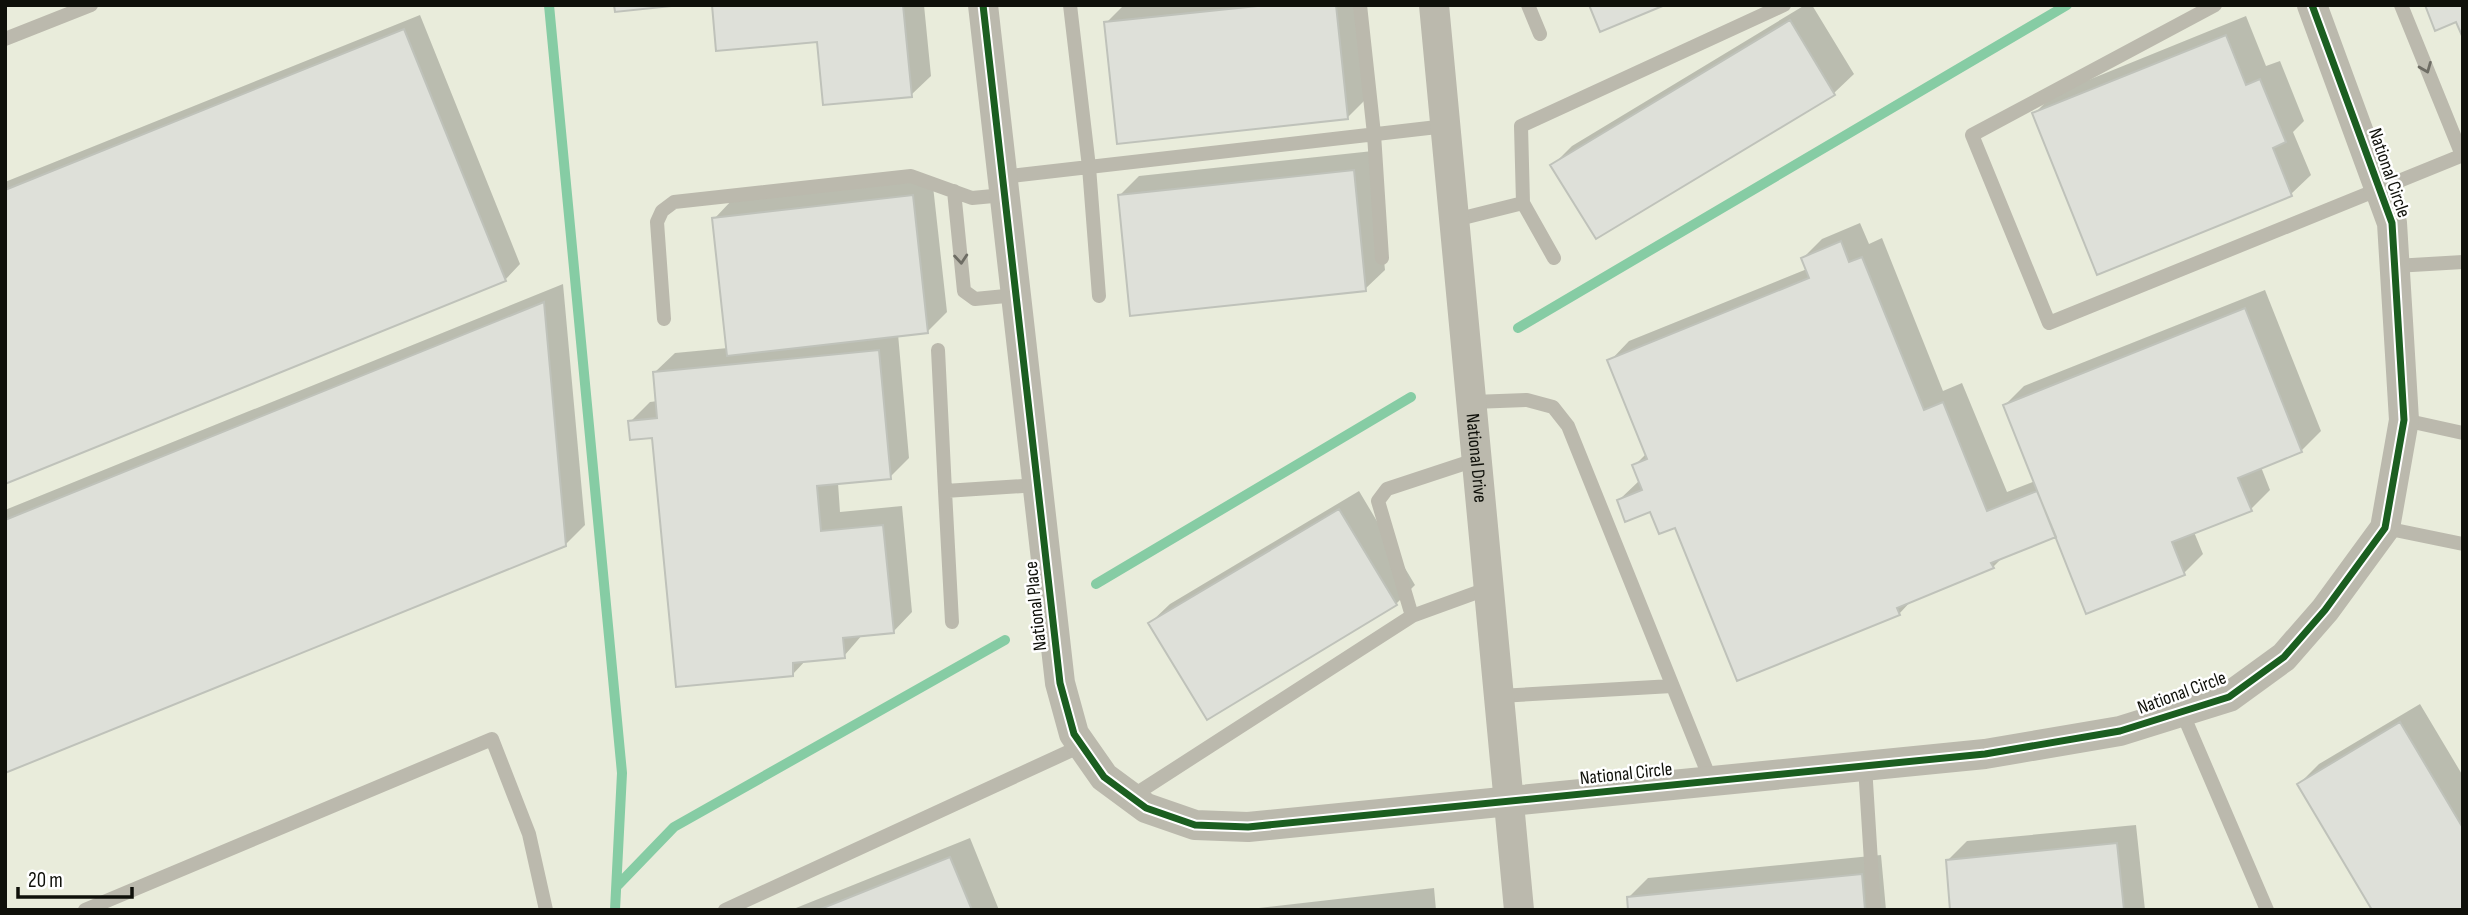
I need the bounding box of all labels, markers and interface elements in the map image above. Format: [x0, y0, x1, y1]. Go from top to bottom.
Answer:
one-way arrow [2418, 62, 2432, 74]
street label: National Circle [2363, 125, 2415, 221]
one-way arrow [953, 254, 968, 265]
street label: National Drive [1461, 412, 1492, 504]
street label: National Place [1020, 560, 1052, 652]
street label: National Circle [2134, 666, 2230, 720]
street label: National Circle [1579, 758, 1673, 790]
scale bar [18, 856, 131, 900]
text: 20 m [28, 868, 63, 893]

